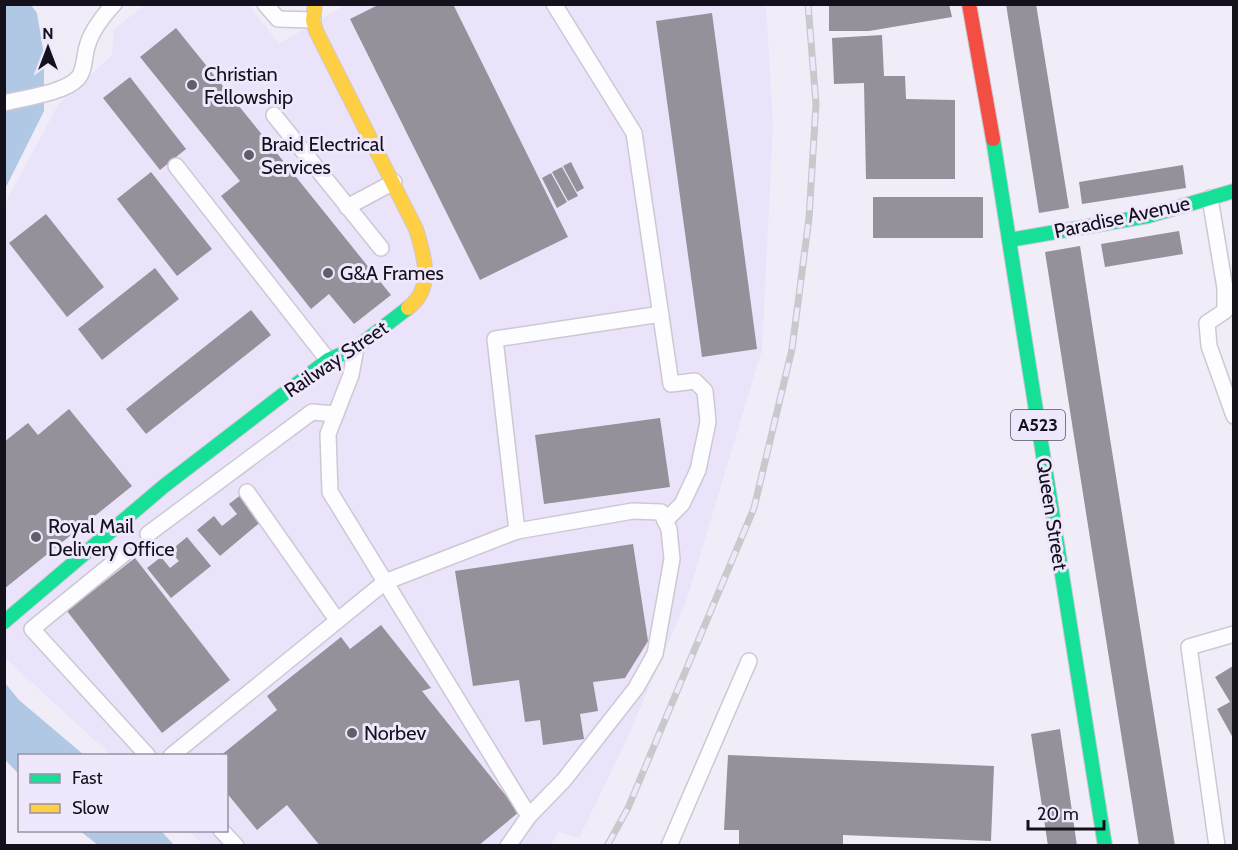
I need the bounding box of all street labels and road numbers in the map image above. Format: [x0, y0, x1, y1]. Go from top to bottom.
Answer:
street label: Paradise Avenue [1052, 191, 1192, 243]
street label: Railway Street [280, 315, 393, 403]
road number: A523 [1011, 410, 1065, 440]
street label: Queen Street [1031, 456, 1073, 572]

